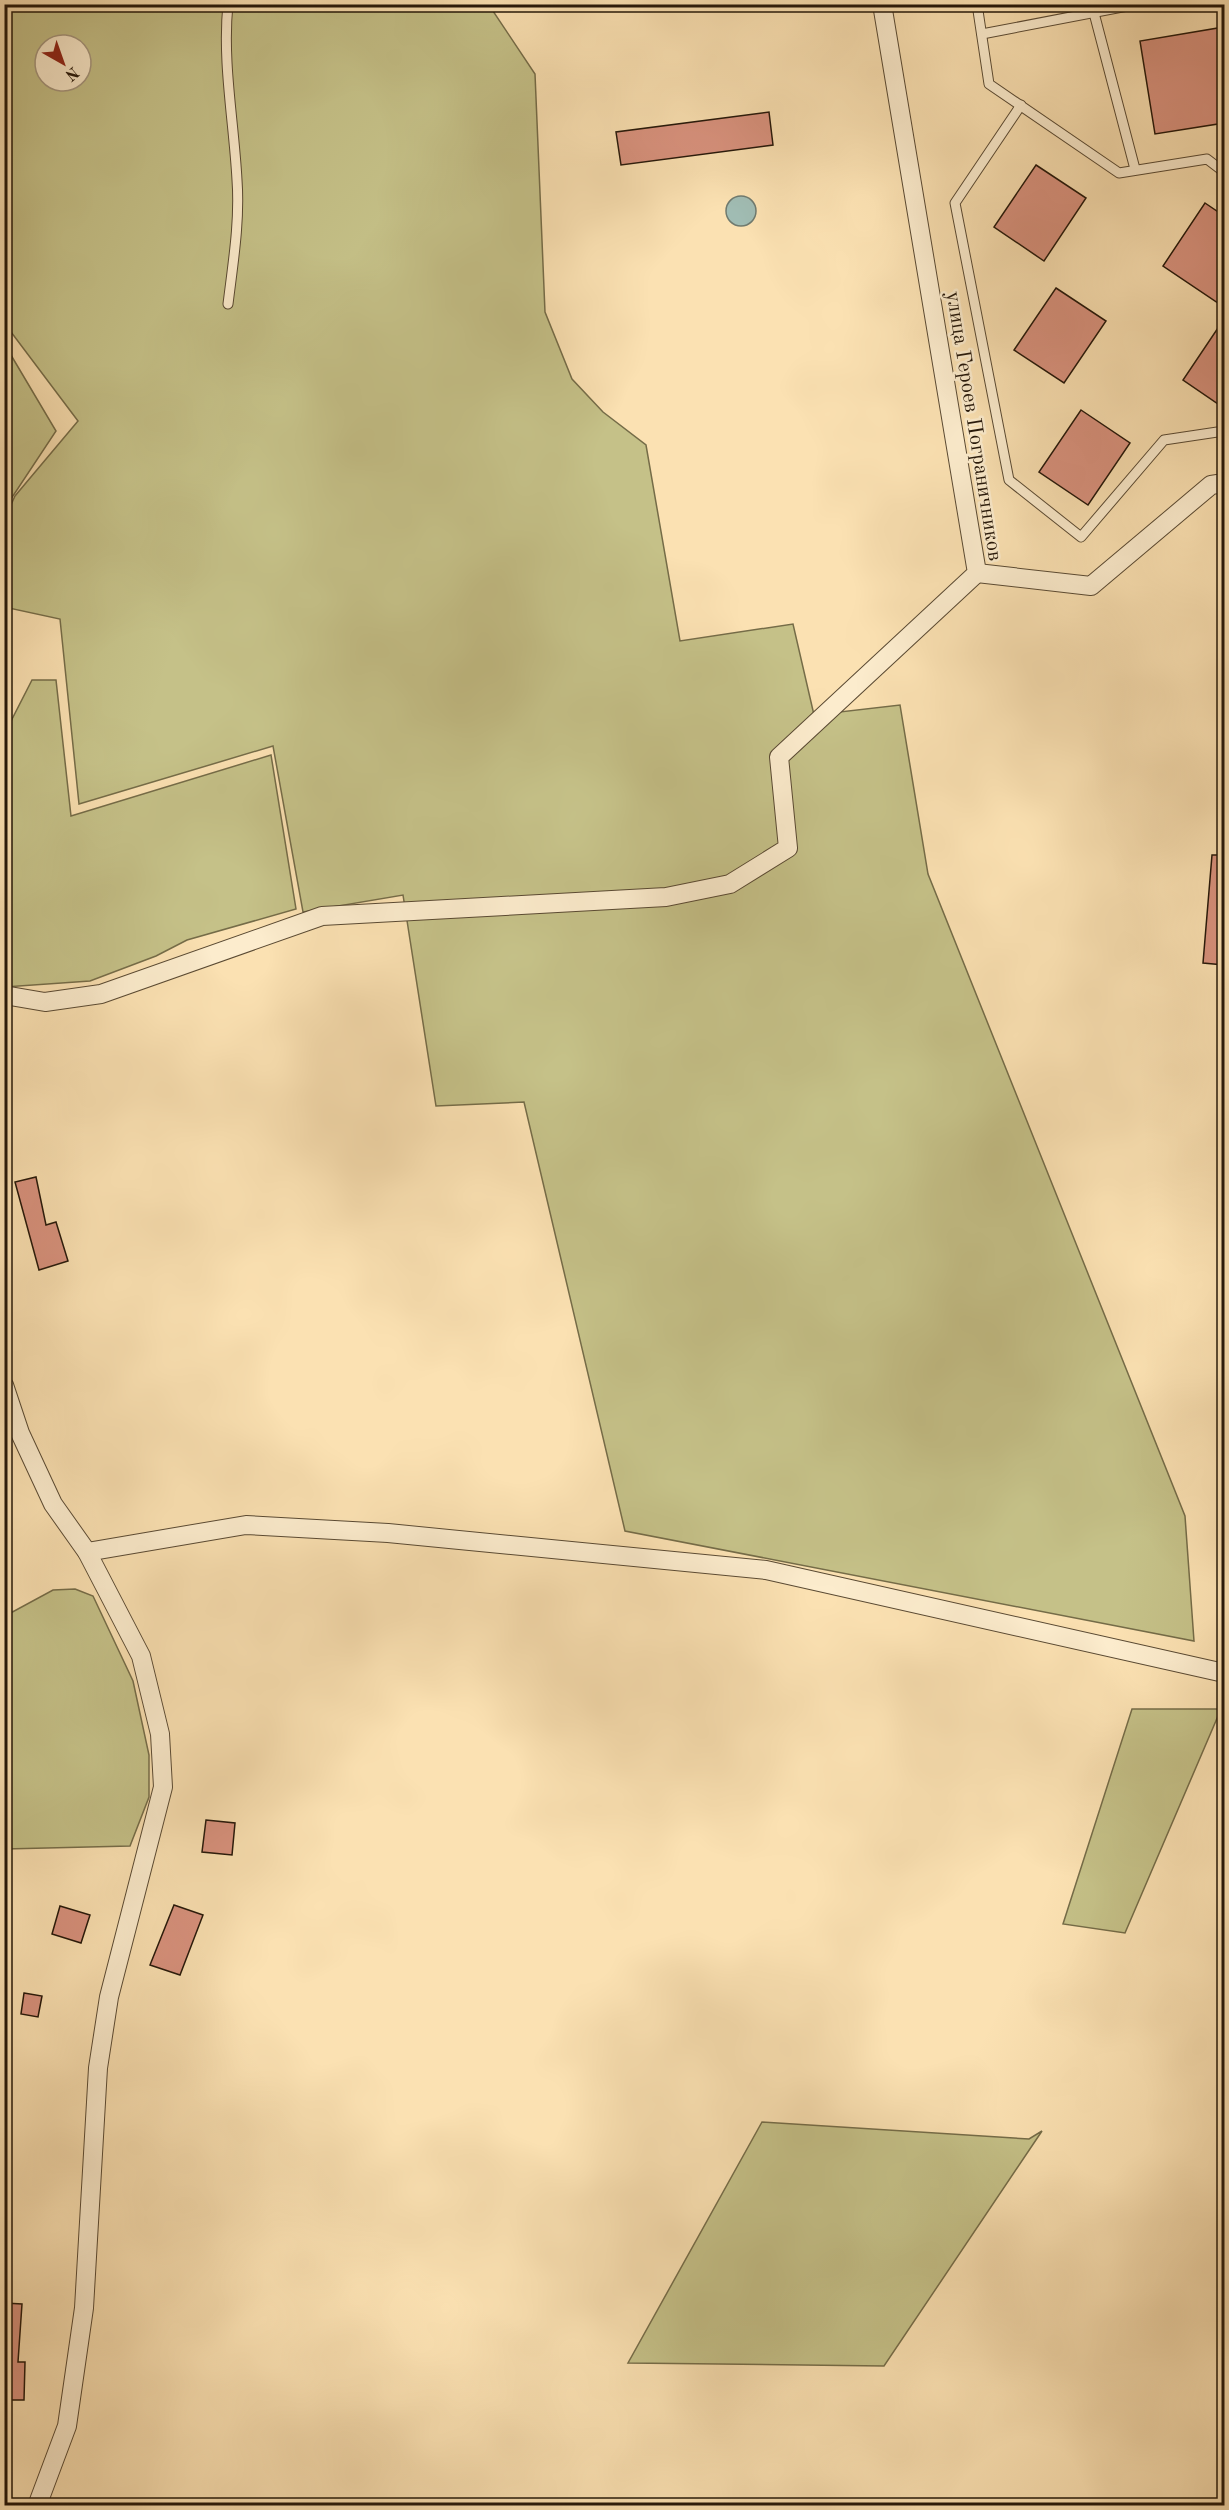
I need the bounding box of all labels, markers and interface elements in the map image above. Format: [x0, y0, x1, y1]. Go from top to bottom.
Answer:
north arrow [33, 33, 93, 93]
text: N [61, 63, 81, 84]
street label: улица Героев Пограничников [942, 290, 1005, 563]

